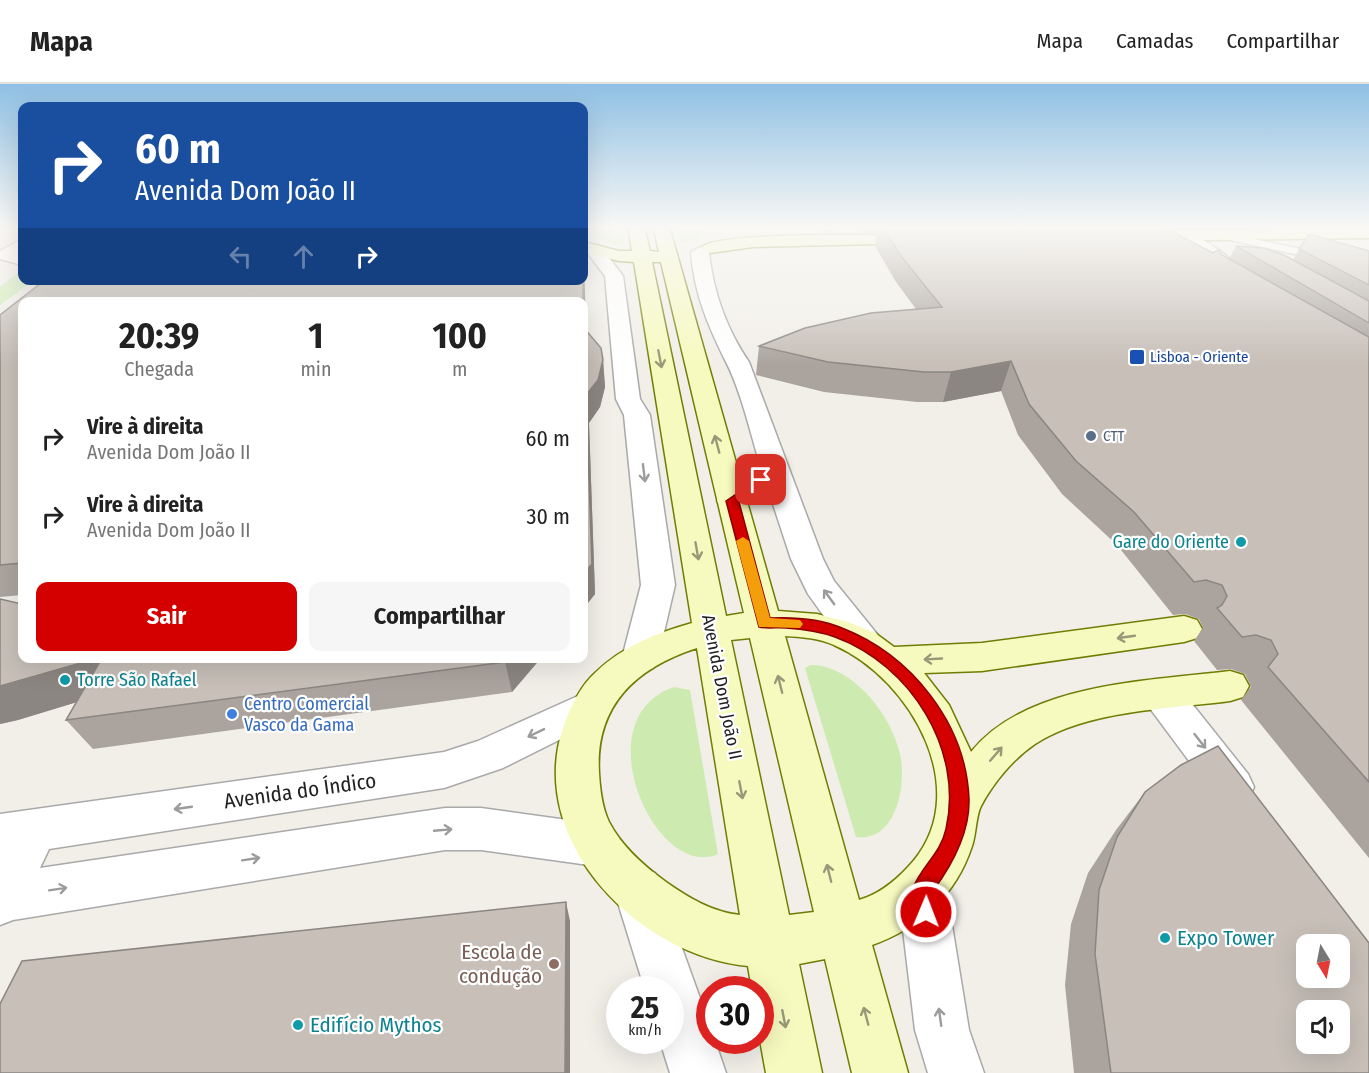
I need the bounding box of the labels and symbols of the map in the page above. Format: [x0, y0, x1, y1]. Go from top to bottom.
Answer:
marker: Lisboa - Oriente [1128, 348, 1146, 366]
place label: Lisboa - Oriente [1150, 348, 1248, 366]
one-way arrow [655, 349, 666, 368]
place label: CTT [1103, 427, 1124, 445]
marker: CTT [1084, 429, 1098, 443]
one-way arrow [711, 435, 723, 454]
pin [735, 454, 786, 505]
one-way arrow [639, 463, 650, 482]
place label: Gare do Oriente [1113, 531, 1229, 553]
marker: Gare do Oriente [1234, 535, 1248, 549]
one-way arrow [691, 540, 702, 560]
one-way arrow [823, 590, 835, 606]
street label: Avenida Dom João II [697, 613, 747, 761]
one-way arrow [1117, 632, 1137, 643]
one-way arrow [923, 654, 943, 665]
place label: Torre São Rafael [77, 669, 197, 691]
marker: Torre São Rafael [58, 673, 72, 687]
one-way arrow [774, 675, 785, 694]
place label: Centro Comercial Vasco da Gama [244, 693, 369, 736]
marker: Centro Comercial Vasco da Gama [225, 707, 239, 721]
one-way arrow [528, 727, 546, 739]
one-way arrow [1193, 733, 1206, 749]
one-way arrow [989, 747, 1003, 762]
street label: Avenida do Índico [222, 767, 378, 815]
one-way arrow [736, 780, 747, 799]
one-way arrow [174, 803, 194, 814]
one-way arrow [433, 824, 453, 835]
one-way arrow [240, 854, 260, 865]
one-way arrow [822, 864, 834, 883]
position arrow [894, 880, 958, 944]
one-way arrow [47, 883, 67, 894]
place label: Expo Tower [1177, 925, 1275, 951]
marker: Expo Tower [1158, 931, 1172, 945]
north arrow [1296, 934, 1350, 988]
place label: Escola de condução [459, 939, 542, 989]
marker: Escola de condução [547, 957, 561, 971]
speed limit sign: 30 [696, 976, 774, 1054]
one-way arrow [859, 1007, 871, 1026]
one-way arrow [935, 1007, 946, 1027]
one-way arrow [779, 1009, 790, 1029]
place label: Edifício Mythos [310, 1012, 441, 1038]
marker: Edifício Mythos [291, 1018, 305, 1032]

